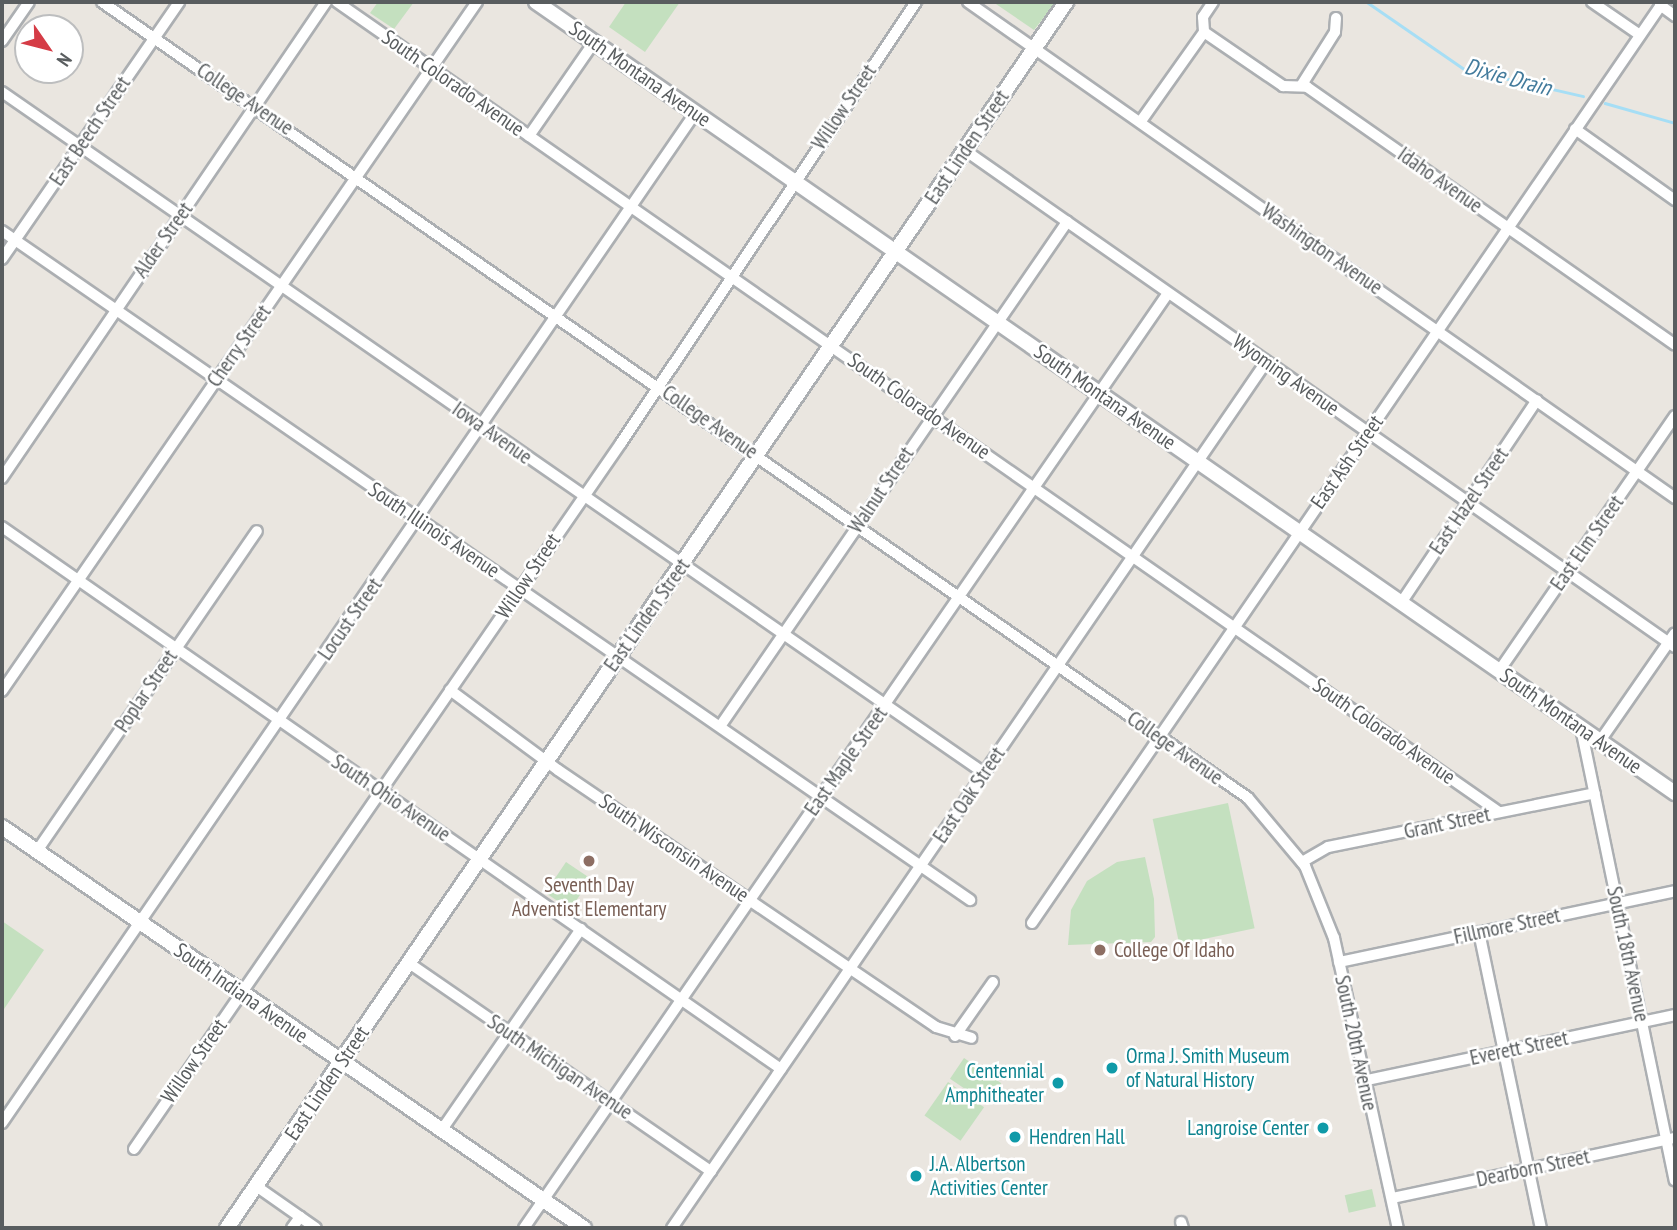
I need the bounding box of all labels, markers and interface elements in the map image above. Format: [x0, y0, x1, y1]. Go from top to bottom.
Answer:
north arrow [14, 14, 84, 84]
street label: South Montana Avenue [564, 16, 716, 132]
street label: South Colorado Avenue [377, 24, 529, 142]
text: N [52, 49, 77, 71]
water label: Dixie Drain [1462, 52, 1554, 102]
street label: College Avenue [192, 57, 298, 141]
street label: Willow Street [806, 59, 882, 155]
street label: East Beech Street [44, 72, 136, 190]
street label: East Linden Street [920, 85, 1014, 209]
street label: Idaho Avenue [1393, 141, 1487, 219]
street label: Alder Street [128, 197, 198, 283]
street label: Washington Avenue [1256, 198, 1388, 300]
street label: Cherry Street [201, 300, 277, 392]
street label: Wyoming Avenue [1228, 329, 1344, 421]
street label: South Montana Avenue [1029, 339, 1181, 455]
street label: South Colorado Avenue [843, 347, 995, 465]
street label: College Avenue [657, 380, 763, 464]
street label: Iowa Avenue [447, 396, 537, 470]
street label: East Ash Street [1305, 410, 1389, 514]
street label: Walnut Street [843, 442, 919, 538]
street label: East Hazel Street [1424, 443, 1514, 559]
street label: South Illinois Avenue [363, 477, 505, 583]
street label: East Elm Street [1545, 491, 1629, 595]
street label: Willow Street [490, 528, 566, 624]
street label: East Linden Street [599, 554, 695, 676]
street label: Locust Street [313, 573, 387, 665]
street label: Poplar Street [109, 645, 183, 737]
street label: South Montana Avenue [1495, 663, 1647, 779]
street label: South Colorado Avenue [1308, 672, 1460, 790]
street label: East Maple Street [799, 702, 893, 820]
street label: College Avenue [1122, 706, 1228, 790]
street label: East Oak Street [928, 742, 1010, 848]
street label: South Ohio Avenue [327, 749, 455, 847]
street label: South Wisconsin Avenue [594, 788, 754, 908]
street label: Grant Street [1402, 802, 1492, 844]
marker: Seventh Day Adventist Elementary [581, 853, 597, 869]
place label: Seventh Day Adventist Elementary [512, 872, 666, 922]
street label: South 18th Avenue [1601, 884, 1655, 1024]
street label: Fillmore Street [1452, 902, 1562, 950]
street label: South Indiana Avenue [169, 937, 313, 1049]
place label: College Of Idaho [1114, 937, 1235, 963]
marker: College Of Idaho [1092, 942, 1108, 958]
street label: South 20th Avenue [1329, 973, 1383, 1113]
street label: South Michigan Avenue [482, 1009, 638, 1125]
street label: Willow Street [156, 1014, 232, 1108]
street label: East Linden Street [280, 1021, 374, 1145]
street label: Everett Street [1468, 1025, 1570, 1071]
place label: Orma J. Smith Museum of Natural History [1126, 1043, 1291, 1093]
place label: Centennial Amphitheater [945, 1058, 1044, 1108]
marker: Orma J. Smith Museum of Natural History [1104, 1060, 1120, 1076]
marker: Centennial Amphitheater [1050, 1075, 1066, 1091]
place label: Langroise Center [1187, 1115, 1309, 1141]
marker: Langroise Center [1315, 1120, 1331, 1136]
place label: Hendren Hall [1029, 1124, 1125, 1150]
marker: Hendren Hall [1007, 1129, 1023, 1145]
street label: Dearborn Street [1474, 1144, 1592, 1192]
place label: J.A. Albertson Activities Center [930, 1151, 1048, 1201]
marker: J.A. Albertson Activities Center [908, 1168, 924, 1184]

